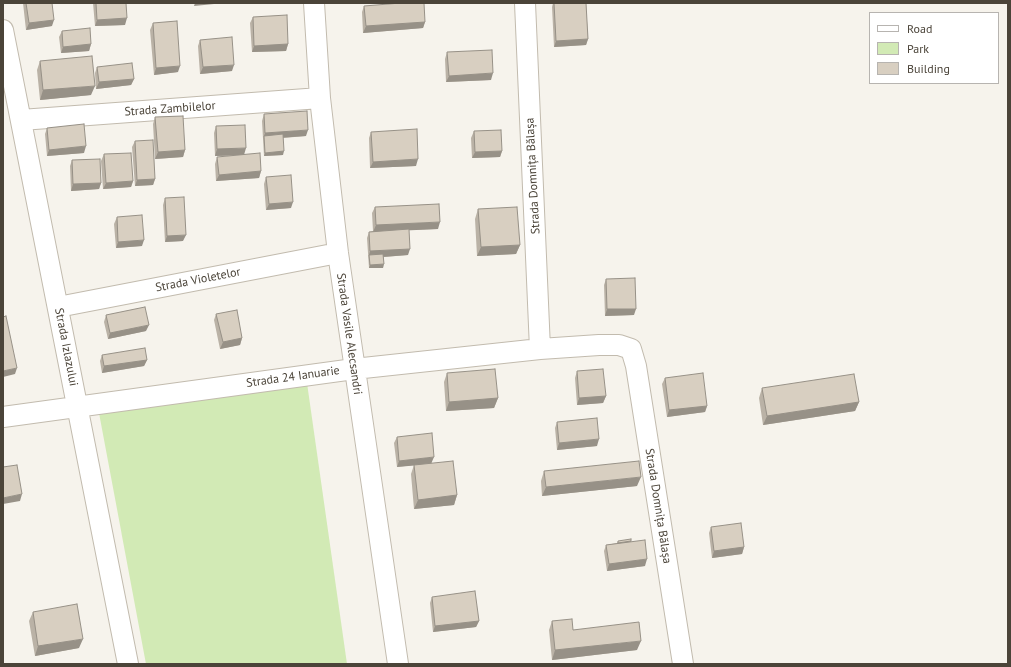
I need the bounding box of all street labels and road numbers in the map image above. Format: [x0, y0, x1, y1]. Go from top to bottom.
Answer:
street label: Strada Zambilelor [124, 99, 216, 119]
street label: Strada Domnița Bălașa [523, 117, 543, 235]
street label: Strada Violetelor [154, 265, 242, 295]
street label: Strada Vasile Alecsandri [333, 272, 365, 396]
street label: Strada Izlazului [51, 307, 81, 387]
street label: Strada 24 Ianuarie [245, 363, 341, 391]
street label: Strada Domnița Bălașa [642, 447, 674, 565]

